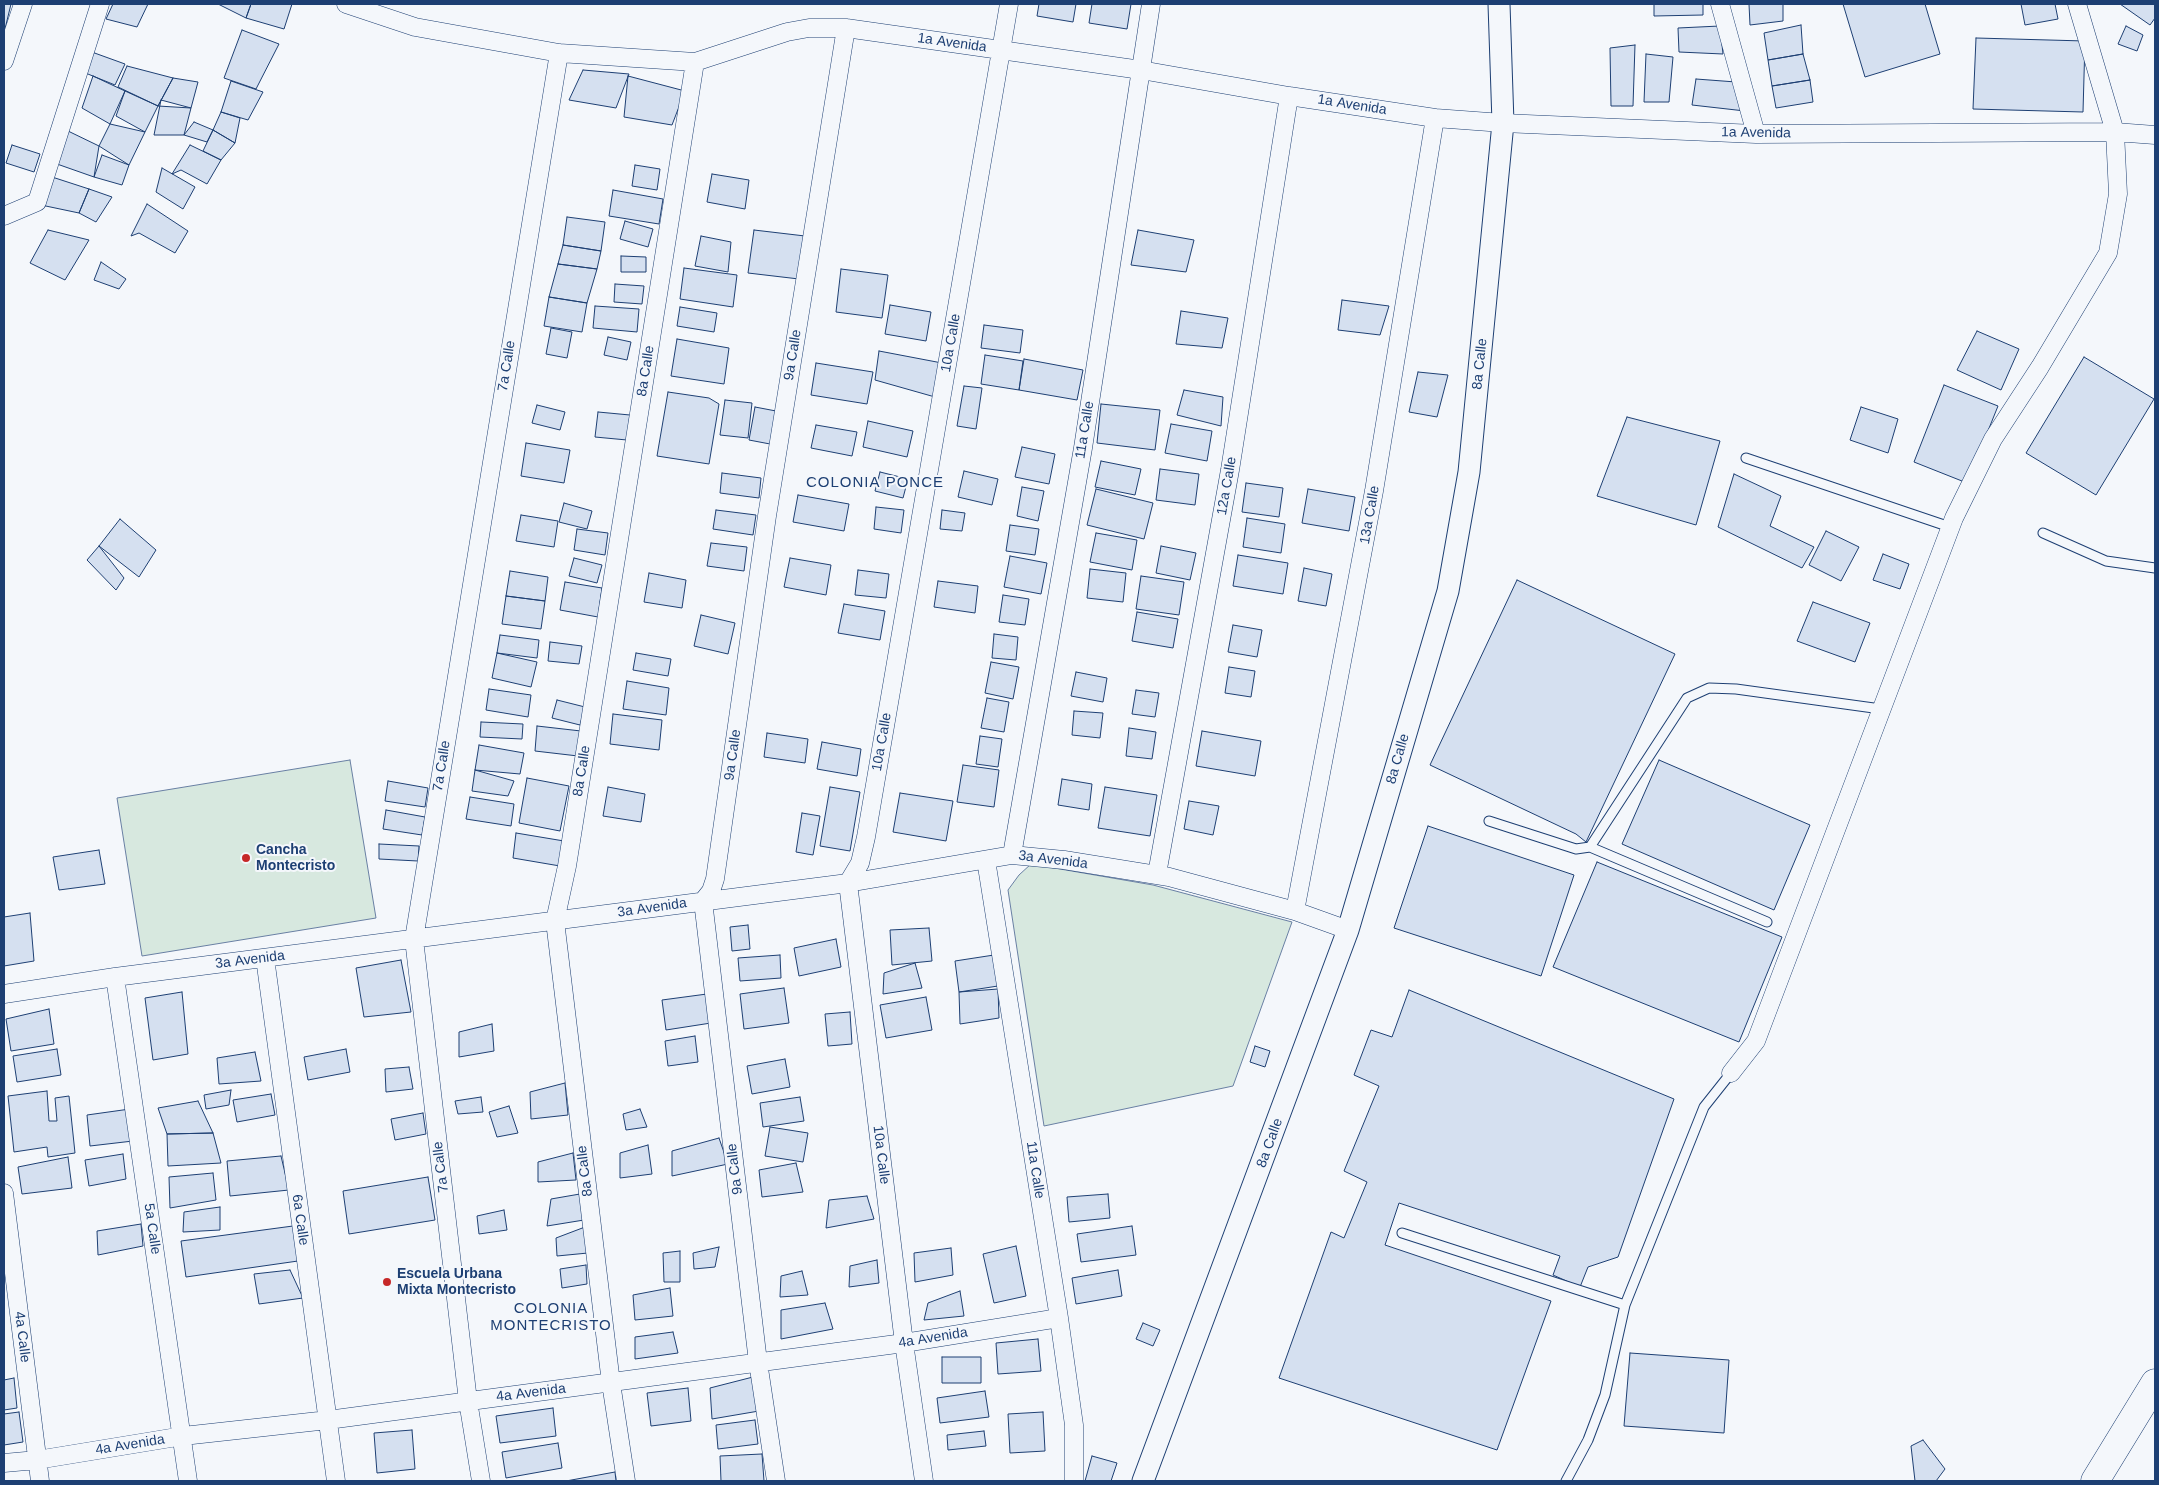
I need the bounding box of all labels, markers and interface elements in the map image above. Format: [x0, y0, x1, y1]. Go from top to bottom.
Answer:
street label: 1a Avenida [916, 30, 988, 56]
street label: 1a Avenida [1316, 91, 1388, 119]
street label: 1a Avenida [1721, 124, 1791, 142]
street label: 10a Calle [938, 312, 964, 374]
street label: 9a Calle [781, 328, 805, 382]
street label: 8a Calle [1469, 338, 1491, 390]
street label: 7a Calle [495, 339, 519, 393]
street label: 8a Calle [634, 344, 658, 398]
street label: 11a Calle [1072, 400, 1098, 460]
street label: 12a Calle [1214, 455, 1240, 517]
district label: COLONIA PONCE [804, 474, 946, 492]
street label: 13a Calle [1357, 484, 1383, 546]
street label: 10a Calle [869, 711, 895, 773]
street label: 9a Calle [721, 728, 745, 782]
street label: 8a Calle [1383, 732, 1413, 786]
street label: 7a Calle [430, 739, 454, 793]
street label: 8a Calle [570, 744, 594, 798]
place label: Cancha Montecristo [256, 842, 335, 874]
street label: 3a Avenida [1017, 847, 1089, 873]
marker: Cancha Montecristo [240, 852, 252, 864]
street label: 3a Avenida [616, 895, 688, 921]
street label: 3a Avenida [214, 947, 286, 973]
street label: 8a Calle [1253, 1116, 1287, 1170]
street label: 10a Calle [869, 1125, 893, 1185]
street label: 7a Calle [430, 1140, 452, 1194]
street label: 11a Calle [1022, 1140, 1048, 1200]
street label: 9a Calle [724, 1142, 746, 1196]
street label: 8a Calle [574, 1144, 596, 1198]
street label: 6a Calle [288, 1193, 312, 1247]
street label: 5a Calle [140, 1202, 164, 1256]
place label: Escuela Urbana Mixta Montecristo [397, 1266, 516, 1298]
marker: Escuela Urbana Mixta Montecristo [381, 1276, 393, 1288]
district label: COLONIA MONTECRISTO [489, 1300, 613, 1335]
street label: 4a Calle [11, 1310, 33, 1364]
street label: 4a Avenida [897, 1324, 969, 1352]
street label: 4a Avenida [495, 1380, 567, 1406]
street label: 4a Avenida [94, 1431, 166, 1459]

